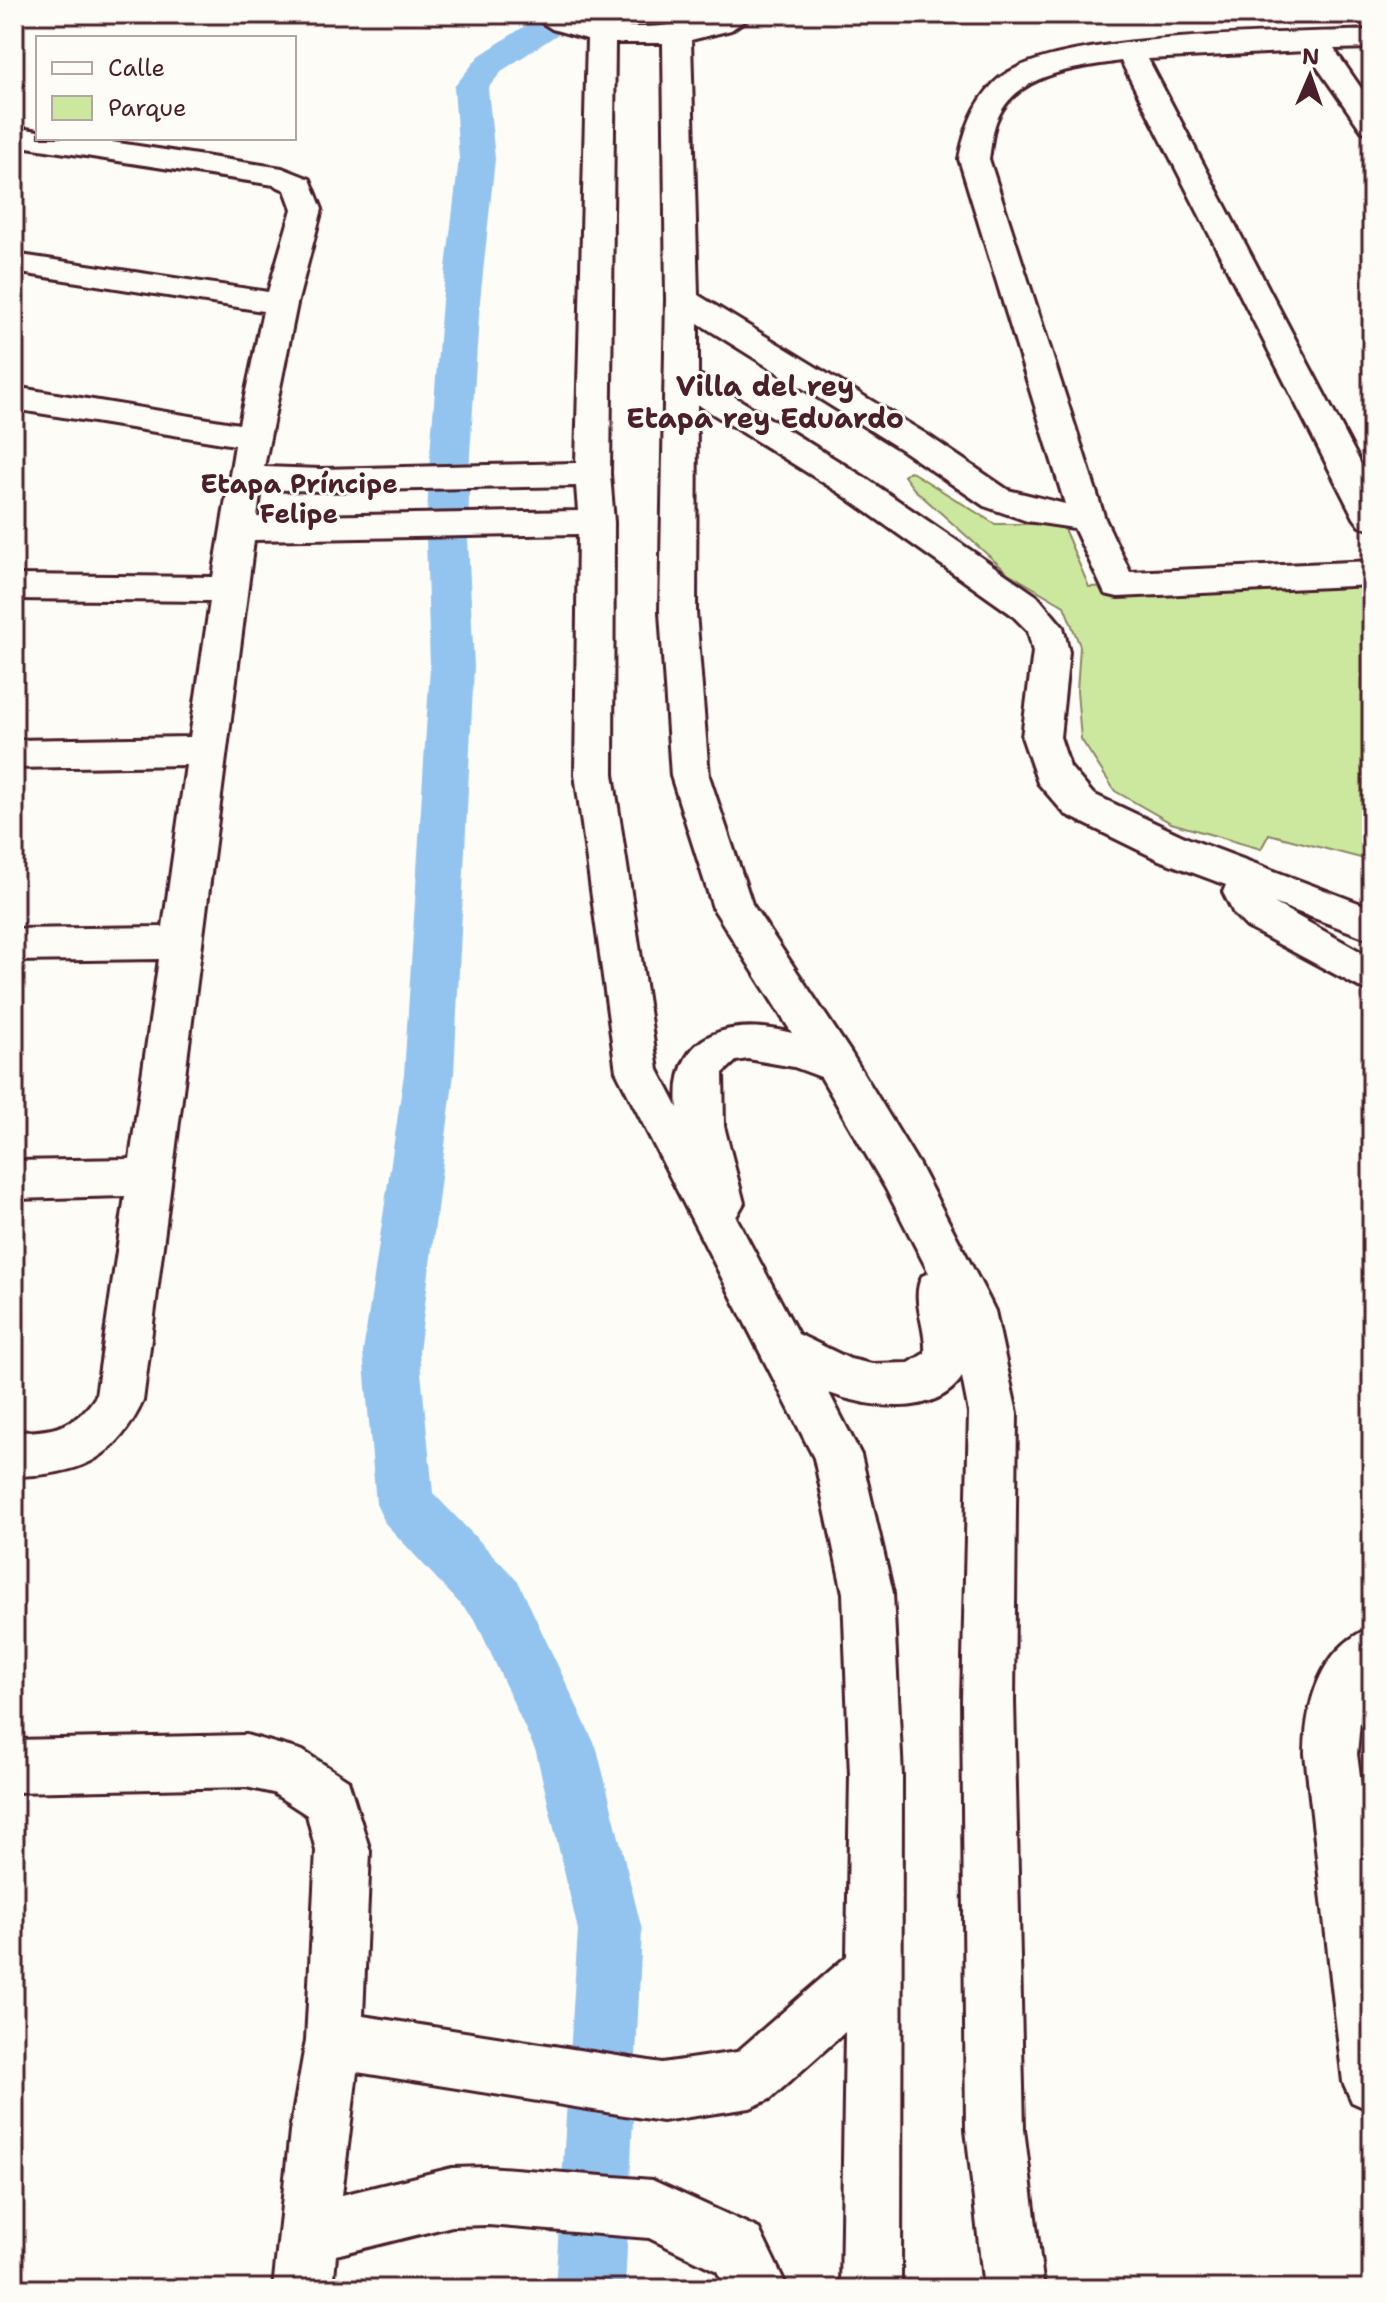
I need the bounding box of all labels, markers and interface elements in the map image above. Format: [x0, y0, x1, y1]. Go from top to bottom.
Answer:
legend [36, 36, 296, 140]
north arrow [1270, 36, 1350, 116]
text: N [1301, 42, 1320, 71]
text: Calle [108, 52, 165, 84]
text: Parque [108, 92, 187, 124]
district label: Villa del rey Etapa rey Eduardo [626, 367, 904, 437]
district label: Etapa Príncipe Felipe [200, 466, 398, 531]

